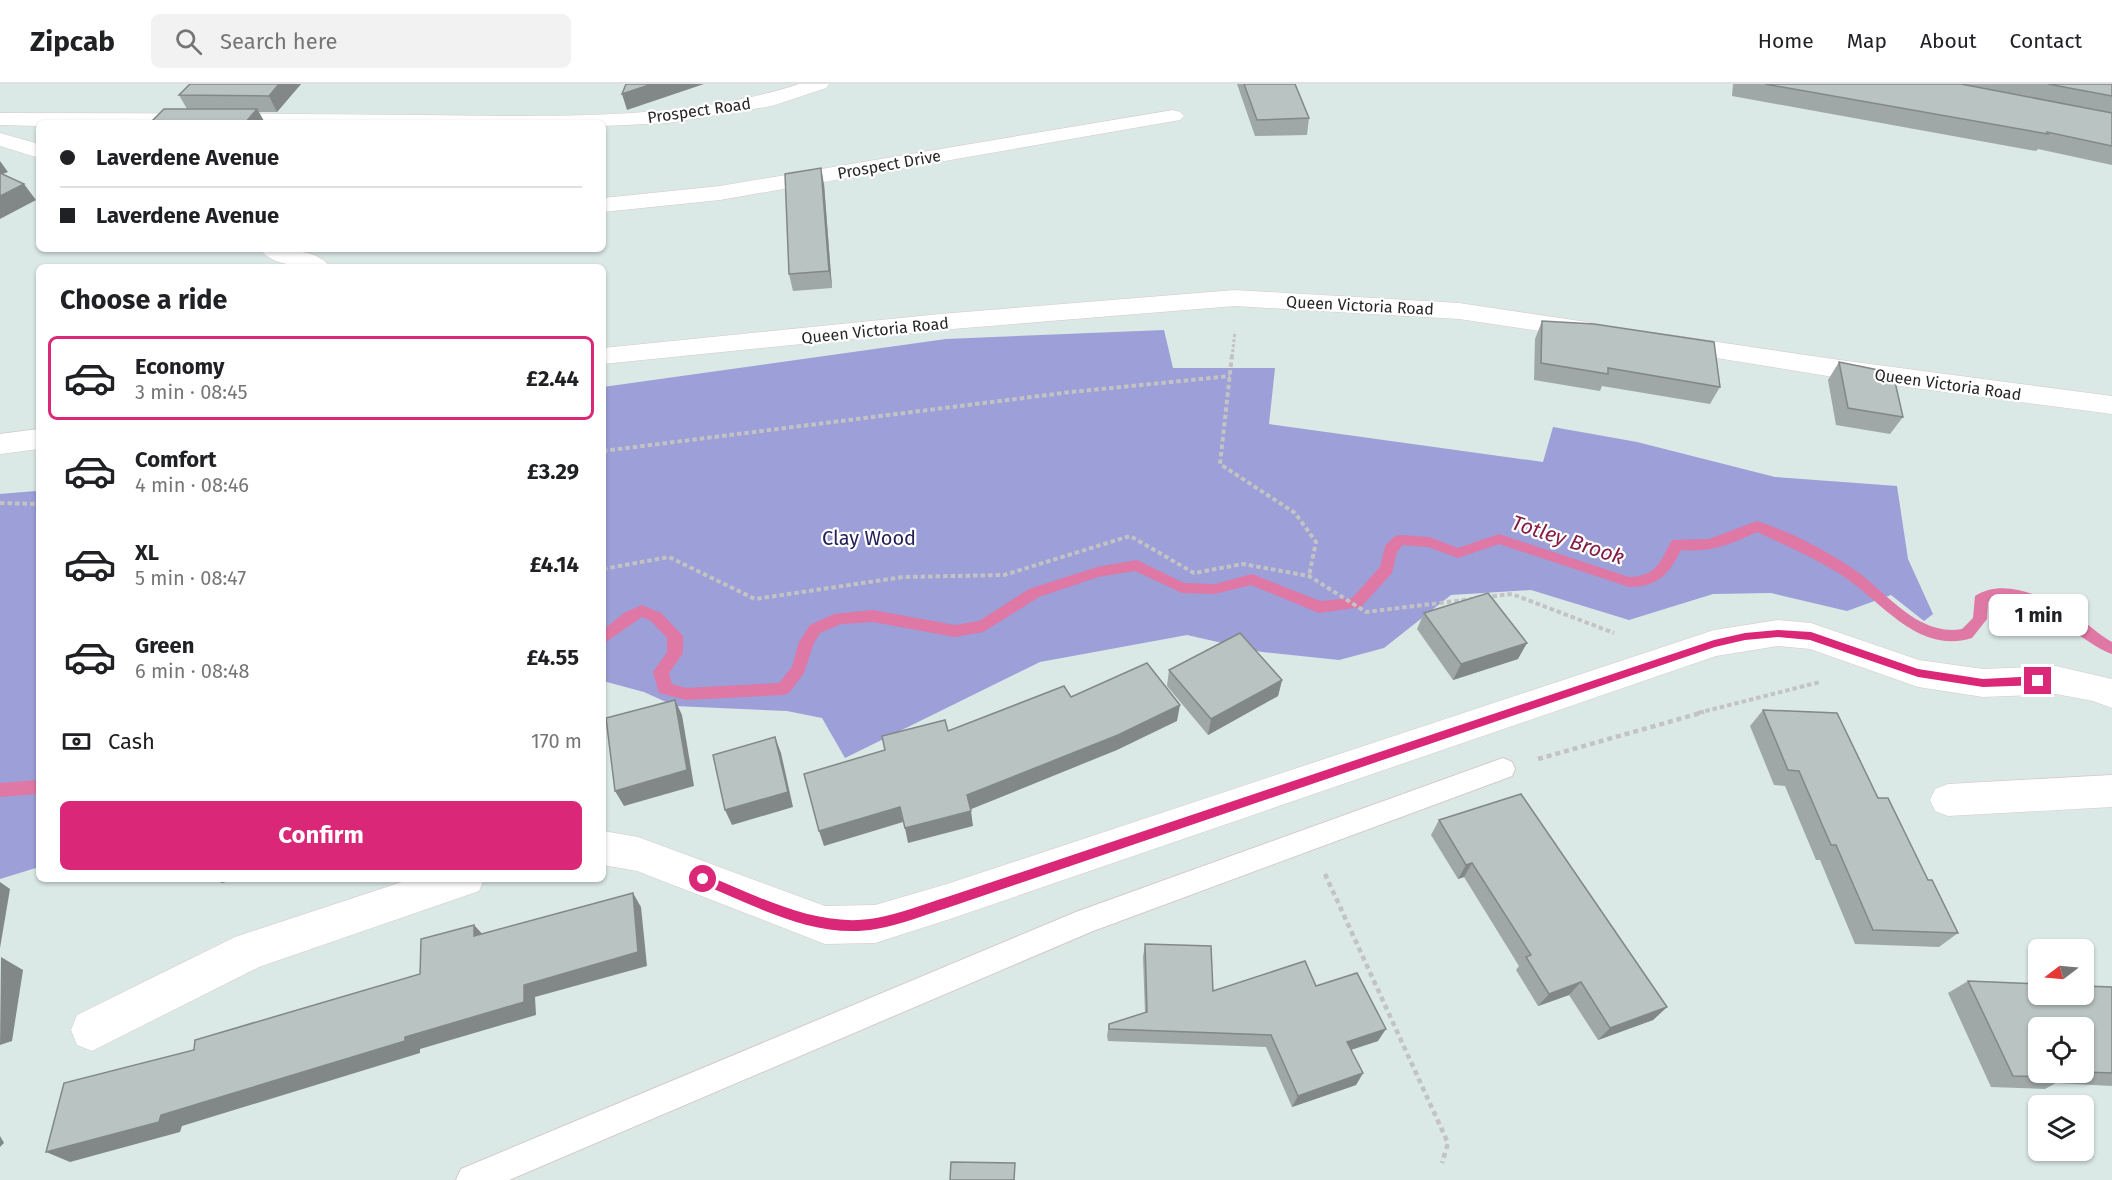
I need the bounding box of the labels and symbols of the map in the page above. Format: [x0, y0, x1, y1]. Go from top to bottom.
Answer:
street label: Prospect Road [646, 94, 752, 127]
street label: Prospect Drive [836, 146, 942, 183]
street label: Queen Victoria Road [1286, 292, 1434, 319]
street label: Queen Victoria Road [801, 313, 950, 348]
street label: Queen Victoria Road [1873, 365, 2022, 404]
water label: Totley Brook [1508, 510, 1628, 570]
park label: Clay Wood [822, 526, 916, 550]
callout: 1 min [1988, 594, 2088, 636]
route end [2024, 667, 2051, 694]
route start [689, 865, 716, 892]
north arrow [2028, 939, 2094, 1005]

